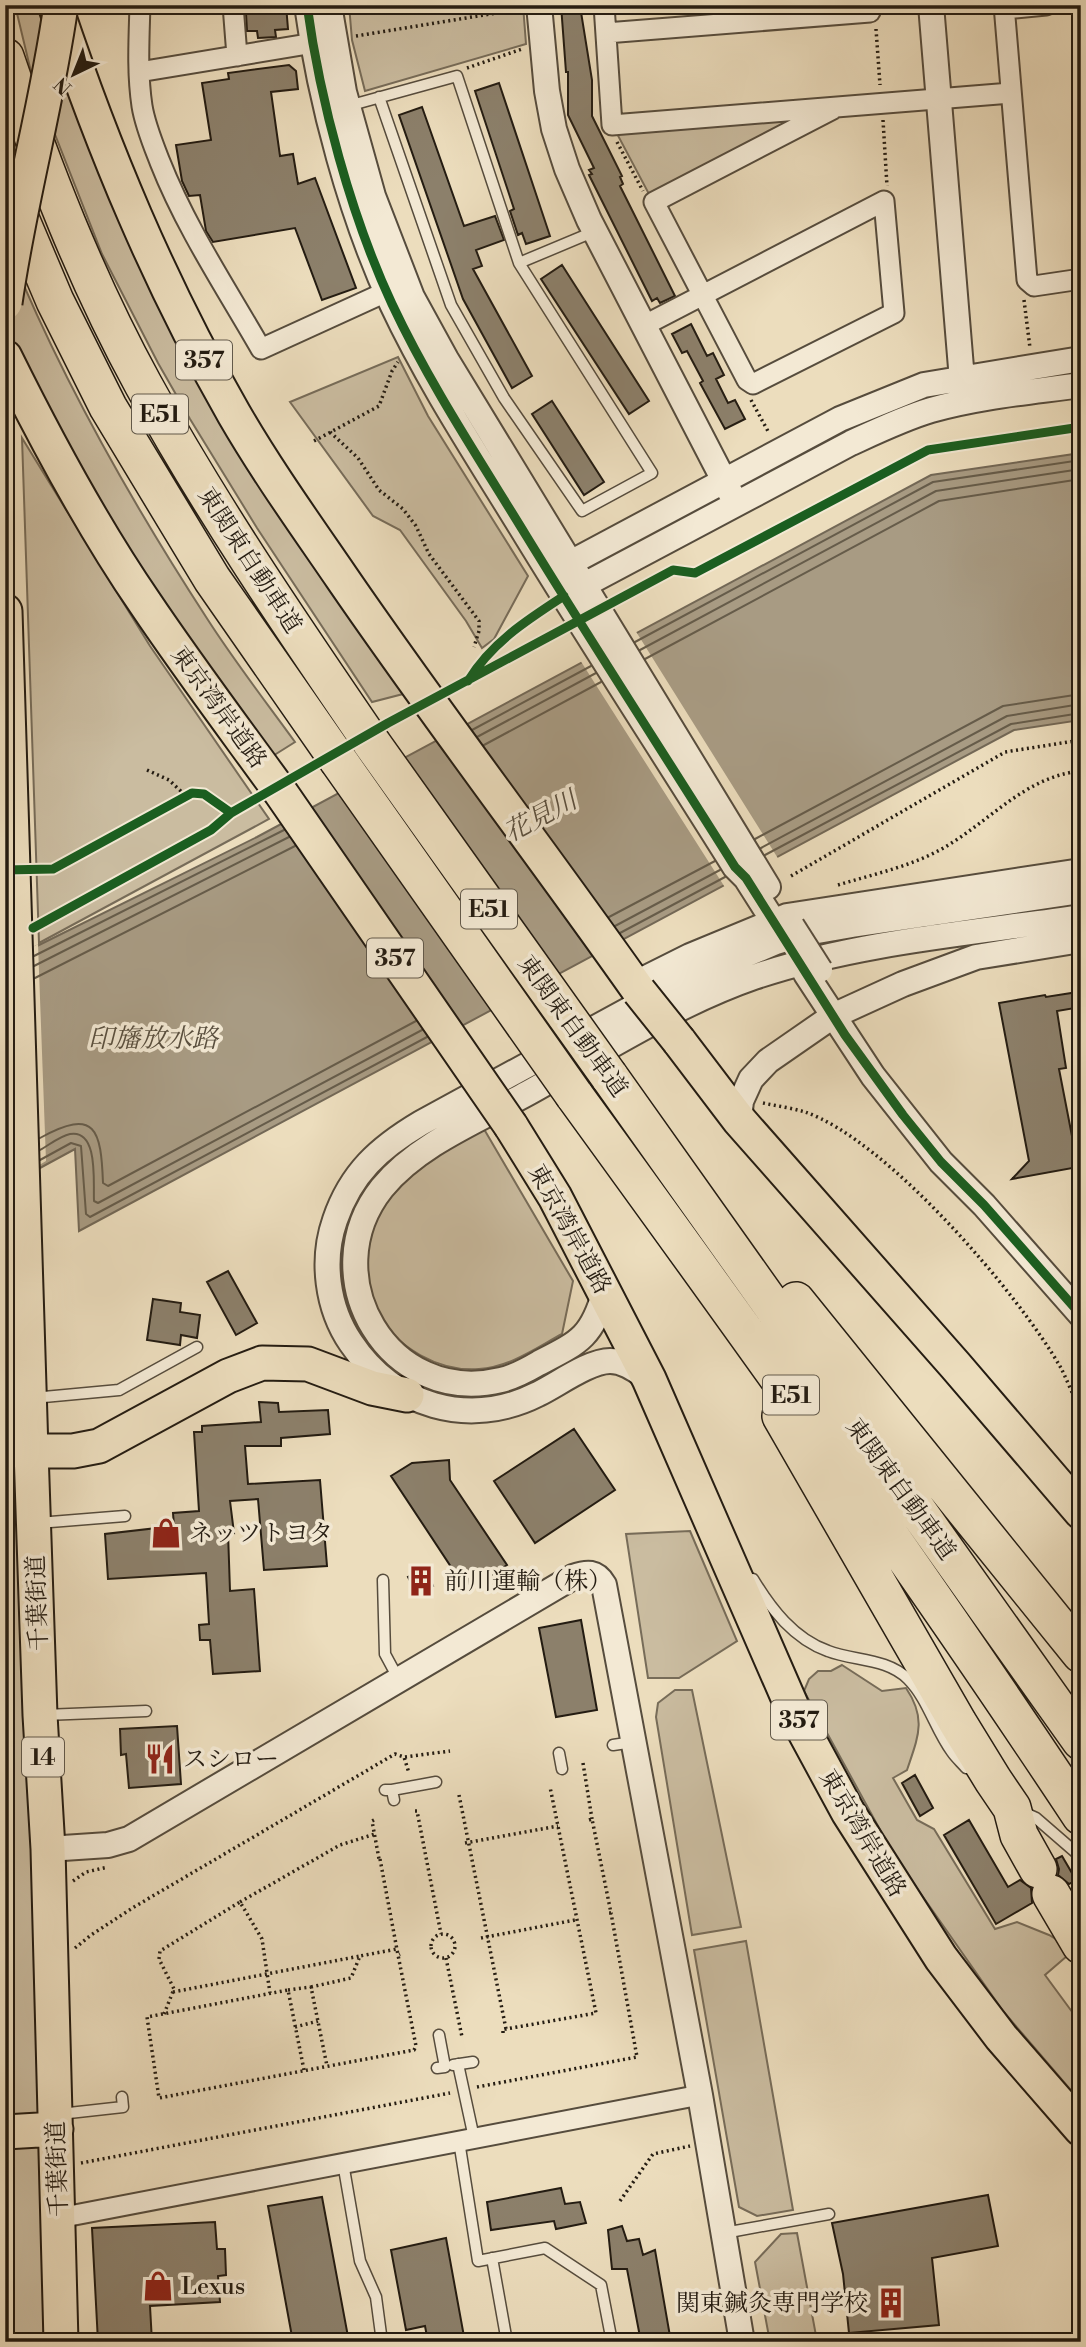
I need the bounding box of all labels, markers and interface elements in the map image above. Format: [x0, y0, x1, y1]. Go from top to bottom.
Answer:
north arrow [38, 38, 108, 108]
text: N [49, 72, 77, 100]
road number: 357 [176, 340, 232, 380]
road number: E51 [132, 394, 188, 434]
street label: 東関東自動車道 [191, 482, 307, 639]
street label: 東京湾岸道路 [164, 641, 273, 775]
water label: 花見川 [499, 783, 585, 849]
road number: E51 [461, 890, 517, 928]
road number: 357 [367, 939, 423, 978]
street label: 東関東自動車道 [511, 950, 634, 1103]
water label: 印旛放水路 [88, 1023, 220, 1055]
street label: 東京湾岸道路 [521, 1159, 617, 1300]
road number: E51 [763, 1376, 819, 1414]
street label: 東関東自動車道 [839, 1413, 962, 1566]
shop icon: ネッツトヨタ [149, 1516, 183, 1550]
place label: ネッツトヨタ [189, 1519, 333, 1549]
street label: 千葉街道 [21, 1554, 55, 1651]
building icon: 前川運輸（株） [404, 1564, 438, 1598]
place label: 前川運輸（株） [444, 1567, 612, 1597]
road number: 357 [771, 1700, 827, 1740]
road number: 14 [22, 1738, 64, 1776]
restaurant icon: スシロー [143, 1742, 177, 1776]
place label: スシロー [183, 1745, 279, 1775]
street label: 東京湾岸道路 [812, 1764, 912, 1903]
street label: 千葉街道 [41, 2120, 75, 2217]
shop icon: Lexus [141, 2269, 175, 2303]
place label: Lexus [181, 2272, 245, 2302]
building icon: 関東鍼灸専門学校 [874, 2286, 908, 2320]
place label: 関東鍼灸専門学校 [676, 2289, 868, 2319]

